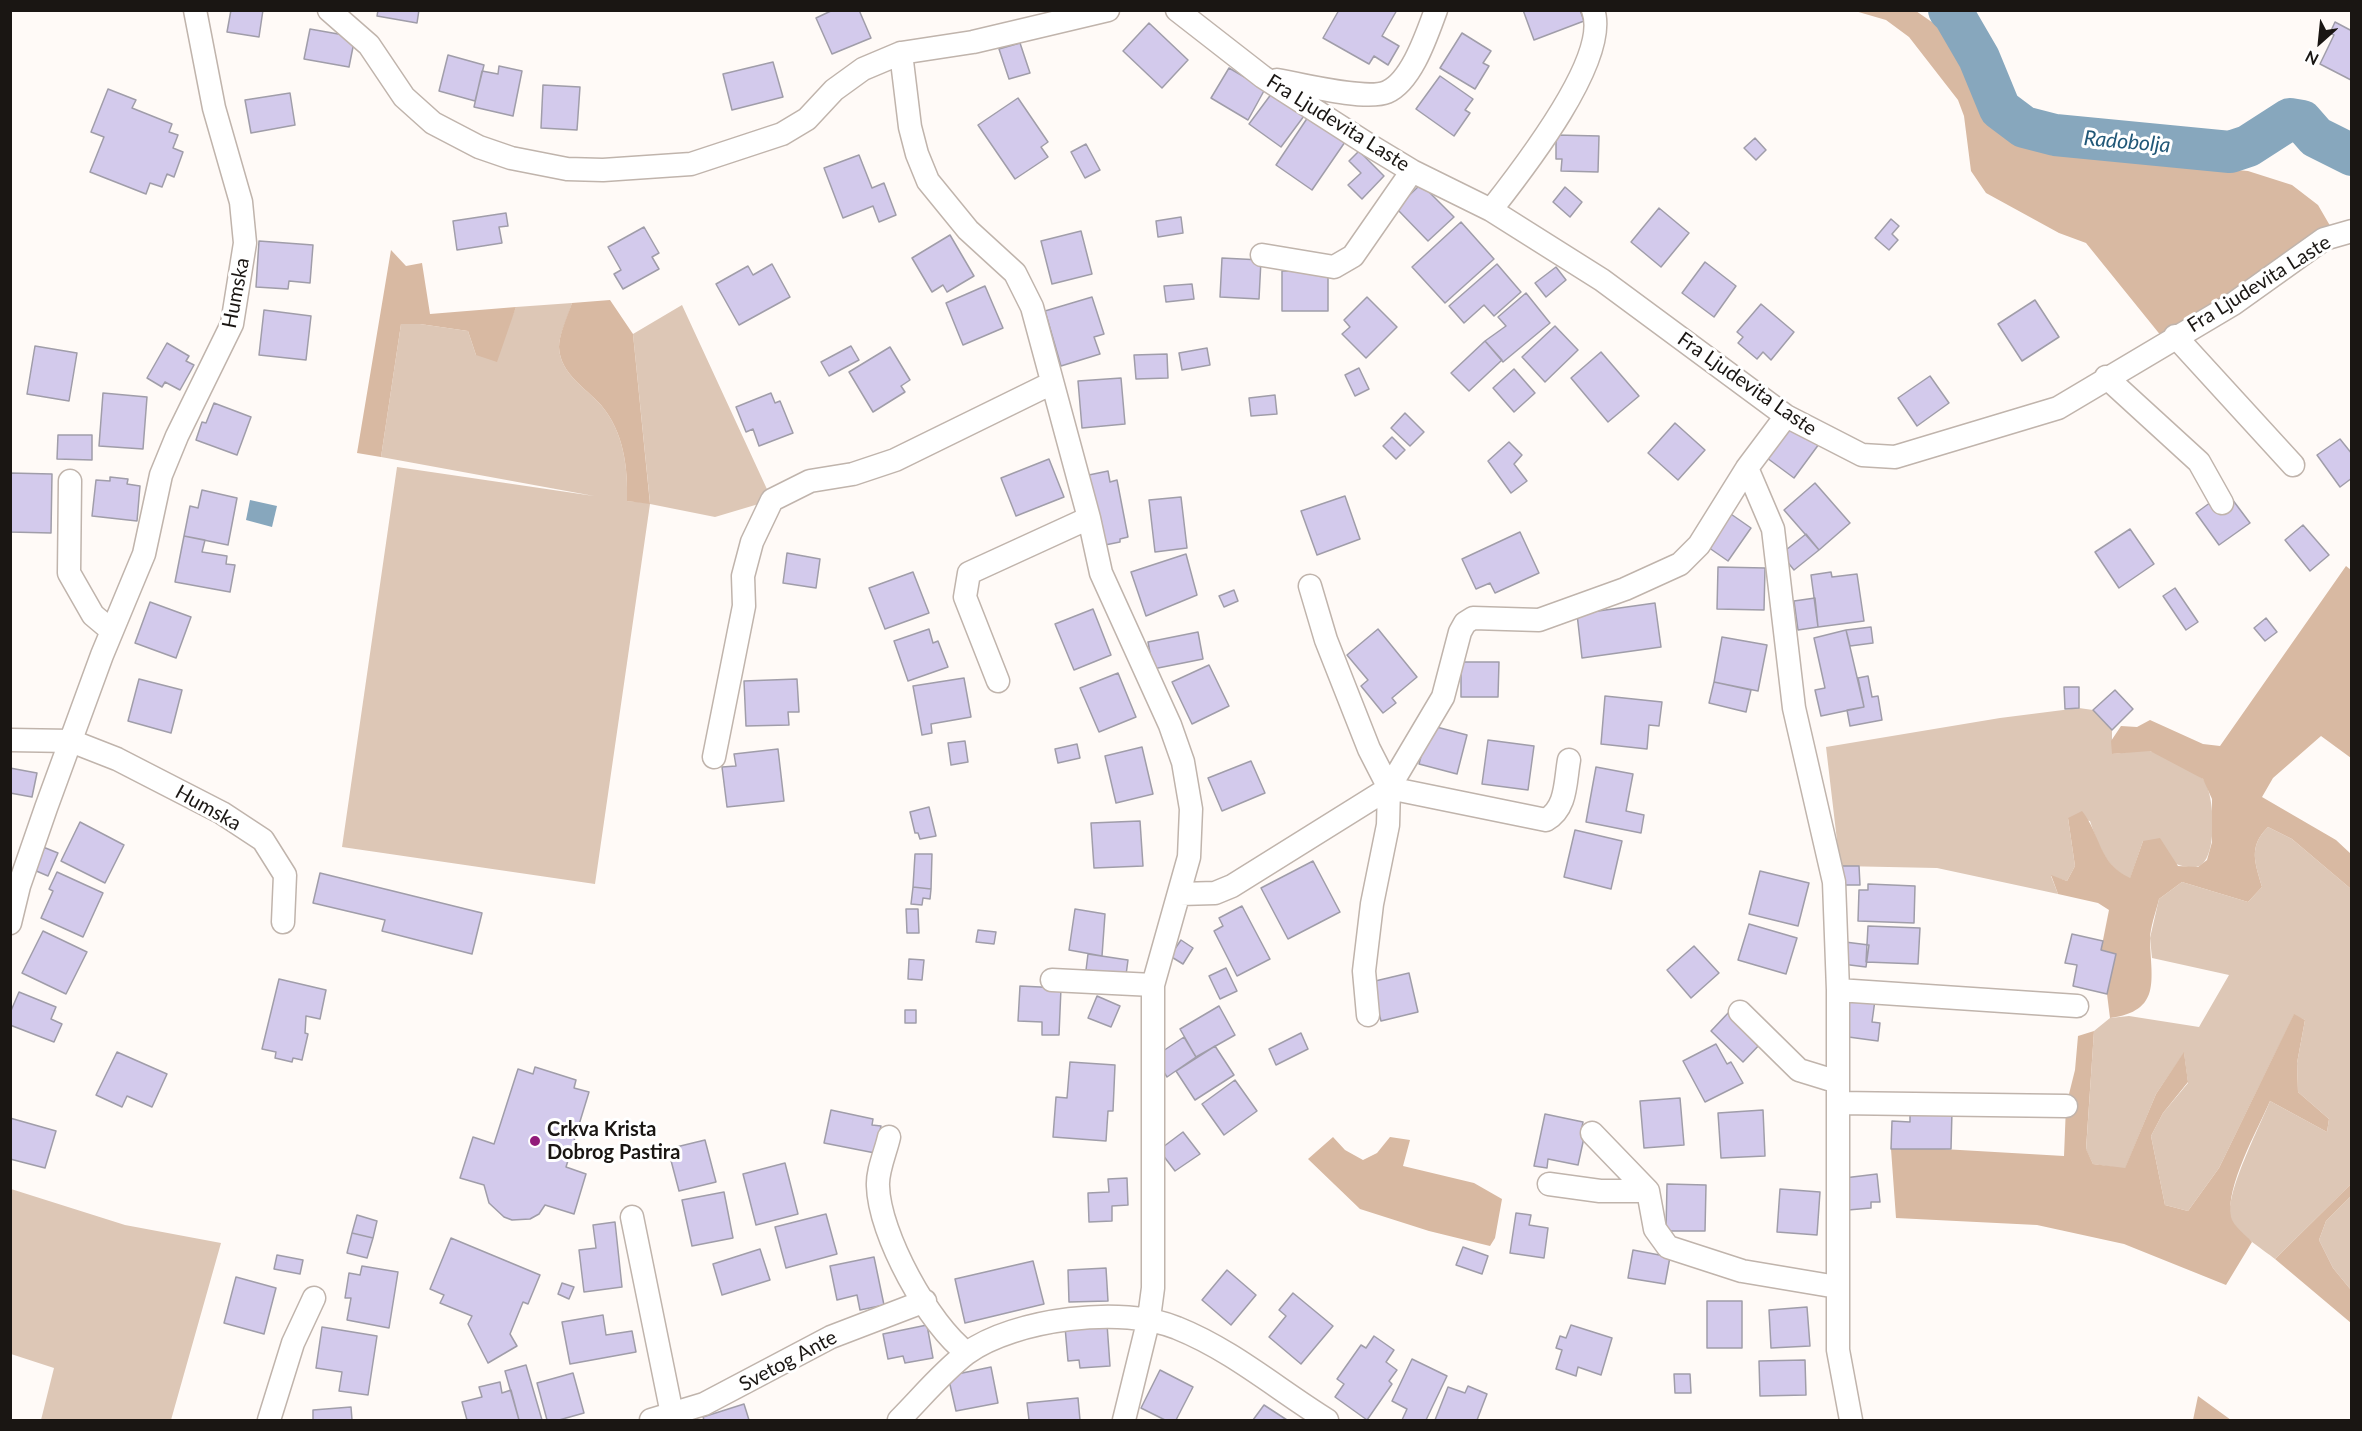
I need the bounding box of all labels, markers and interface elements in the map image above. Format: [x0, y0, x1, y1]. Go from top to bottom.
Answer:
north arrow [2290, 12, 2350, 72]
text: N [2302, 47, 2321, 70]
street label: Fra Ljudevita Laste [1262, 69, 1414, 177]
water label: Radobolja [2083, 126, 2171, 158]
street label: Fra Ljudevita Laste [2183, 230, 2335, 338]
street label: Humska [217, 256, 255, 330]
street label: Fra Ljudevita Laste [1673, 327, 1821, 441]
street label: Humska [171, 780, 245, 836]
place label: Crkva Krista Dobrog Pastira [547, 1118, 680, 1165]
marker: Crkva Krista Dobrog Pastira [528, 1134, 542, 1148]
street label: Svetog Ante [735, 1325, 841, 1397]

